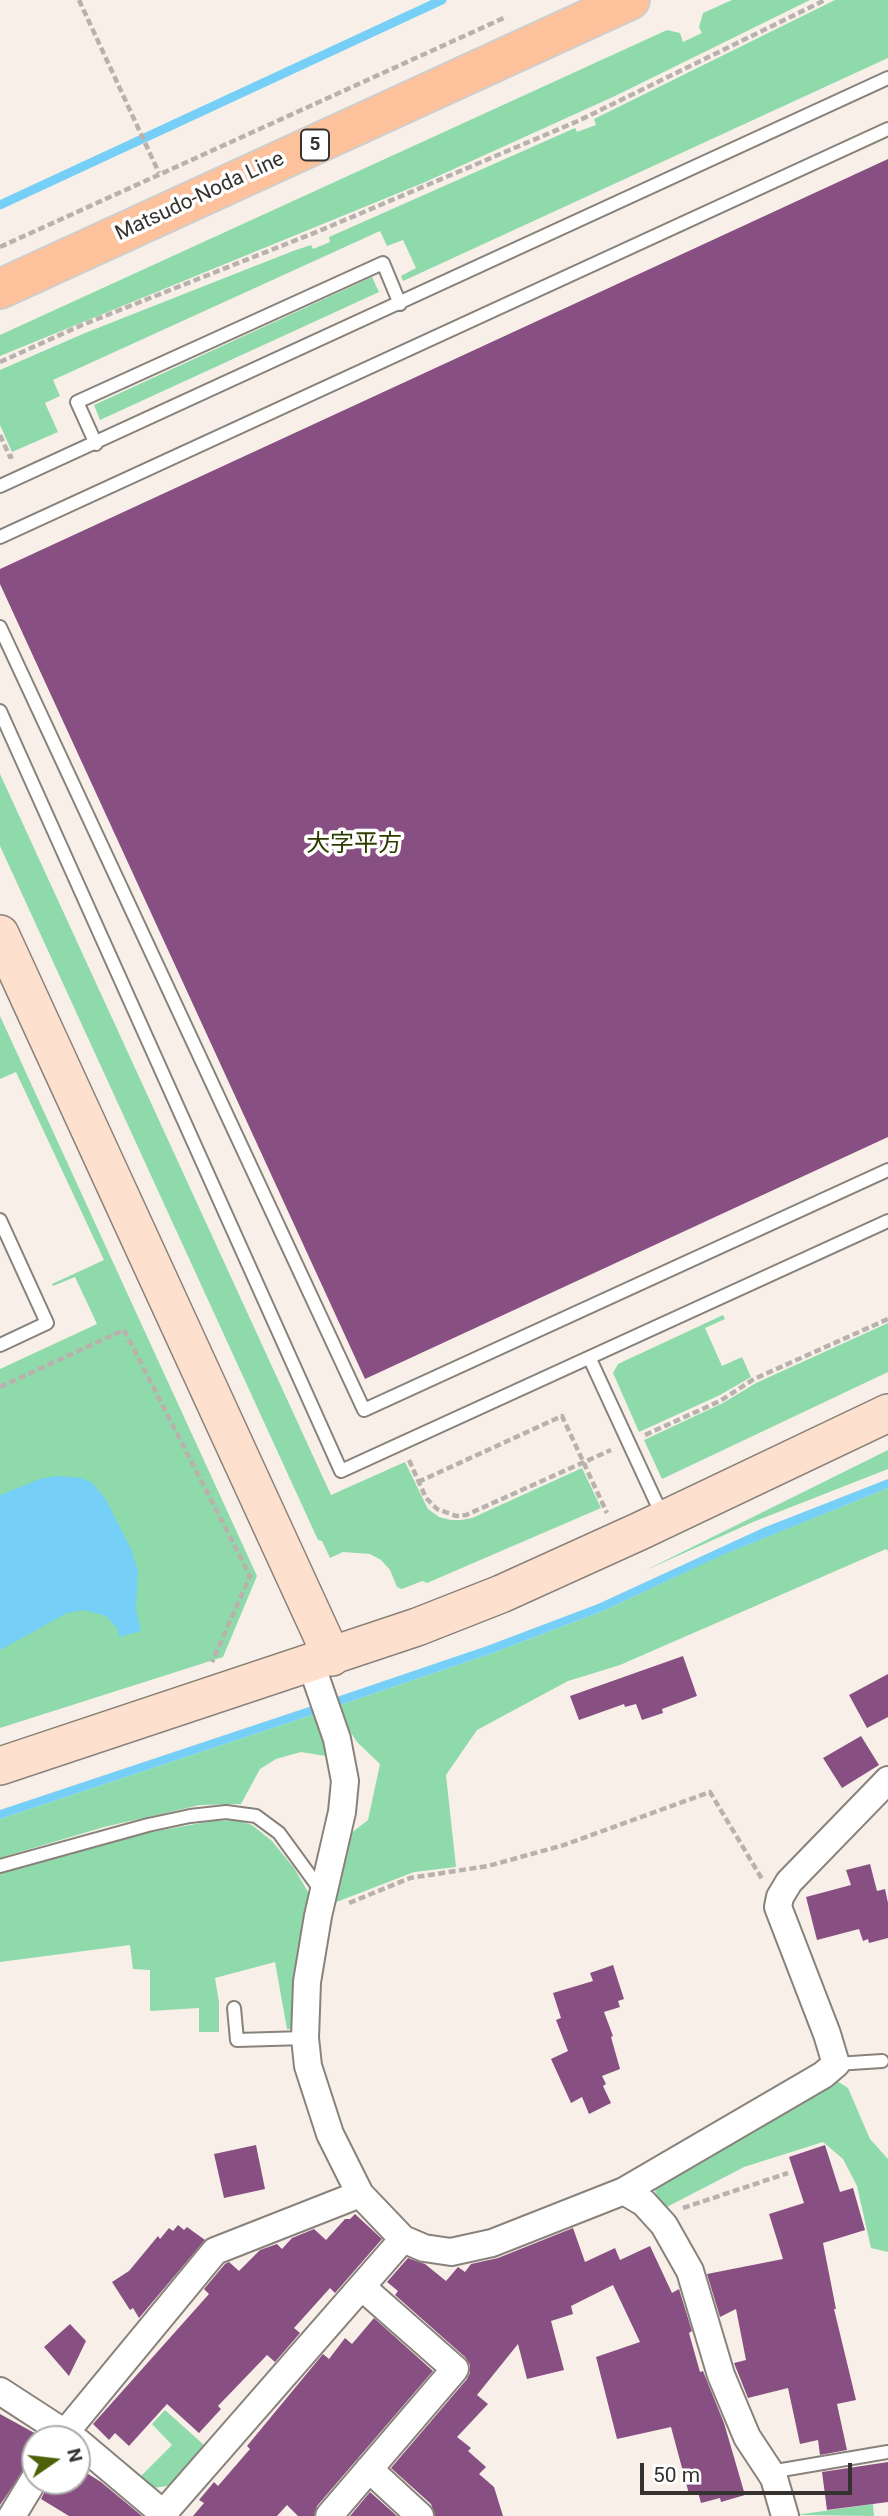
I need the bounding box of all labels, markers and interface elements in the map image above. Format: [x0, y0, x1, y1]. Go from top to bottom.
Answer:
road number: 5 [301, 130, 329, 160]
street label: Matsudo-Noda Line [112, 147, 288, 247]
district label: 大字平方 [306, 831, 402, 859]
north arrow [21, 2425, 91, 2495]
text: N [62, 2446, 88, 2465]
scale bar [643, 2450, 855, 2494]
text: 50 m [653, 2463, 700, 2487]

